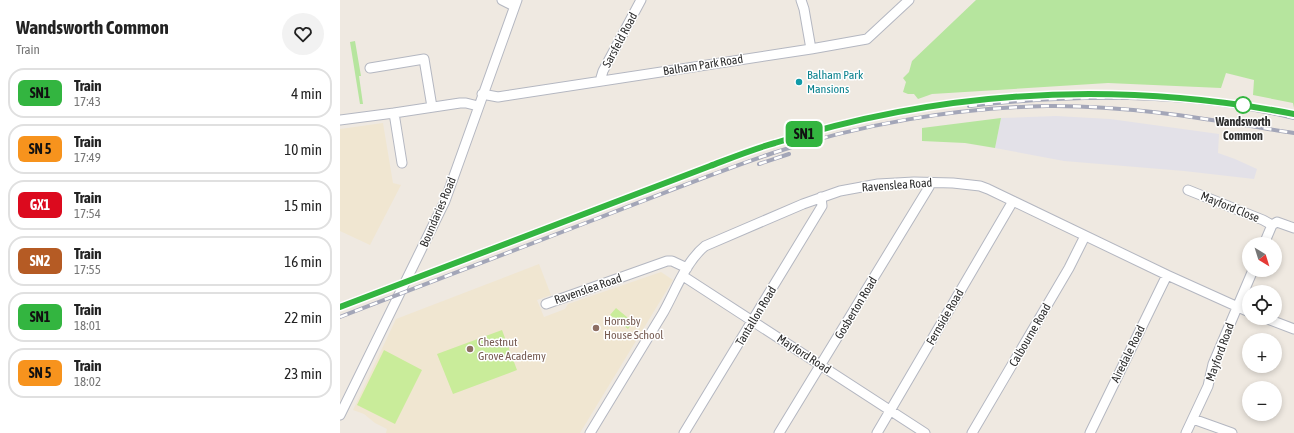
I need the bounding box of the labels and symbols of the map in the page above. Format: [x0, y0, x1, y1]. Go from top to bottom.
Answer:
street label: Sarsfeld Road [600, 10, 640, 70]
street label: Balham Park Road [662, 52, 744, 78]
place label: Balham Park Mansions [807, 68, 864, 96]
marker: Balham Park Mansions [794, 77, 804, 87]
marker: Wandsworth Common [1234, 96, 1252, 114]
place label: Wandsworth Common [1214, 115, 1271, 143]
line badge: SN1 [781, 121, 827, 147]
street label: Boundaries Road [417, 175, 459, 249]
street label: Ravenslea Road [861, 176, 933, 194]
street label: Mayford Close [1199, 189, 1261, 225]
north arrow [1242, 237, 1282, 277]
street label: Ravenslea Road [552, 271, 624, 307]
street label: Gosberton Road [832, 274, 880, 342]
street label: Tantallon Road [733, 284, 779, 348]
street label: Fernside Road [923, 287, 967, 347]
street label: Calbourne Road [1006, 301, 1054, 369]
place label: Hornsby House School [604, 314, 664, 342]
street label: Mayford Road [1203, 321, 1237, 383]
marker: Hornsby House School [591, 323, 601, 333]
street label: Airedale Road [1108, 323, 1148, 385]
street label: Mayford Road [774, 331, 834, 377]
place label: Chestnut Grove Academy [478, 335, 546, 363]
marker: Chestnut Grove Academy [465, 344, 475, 354]

